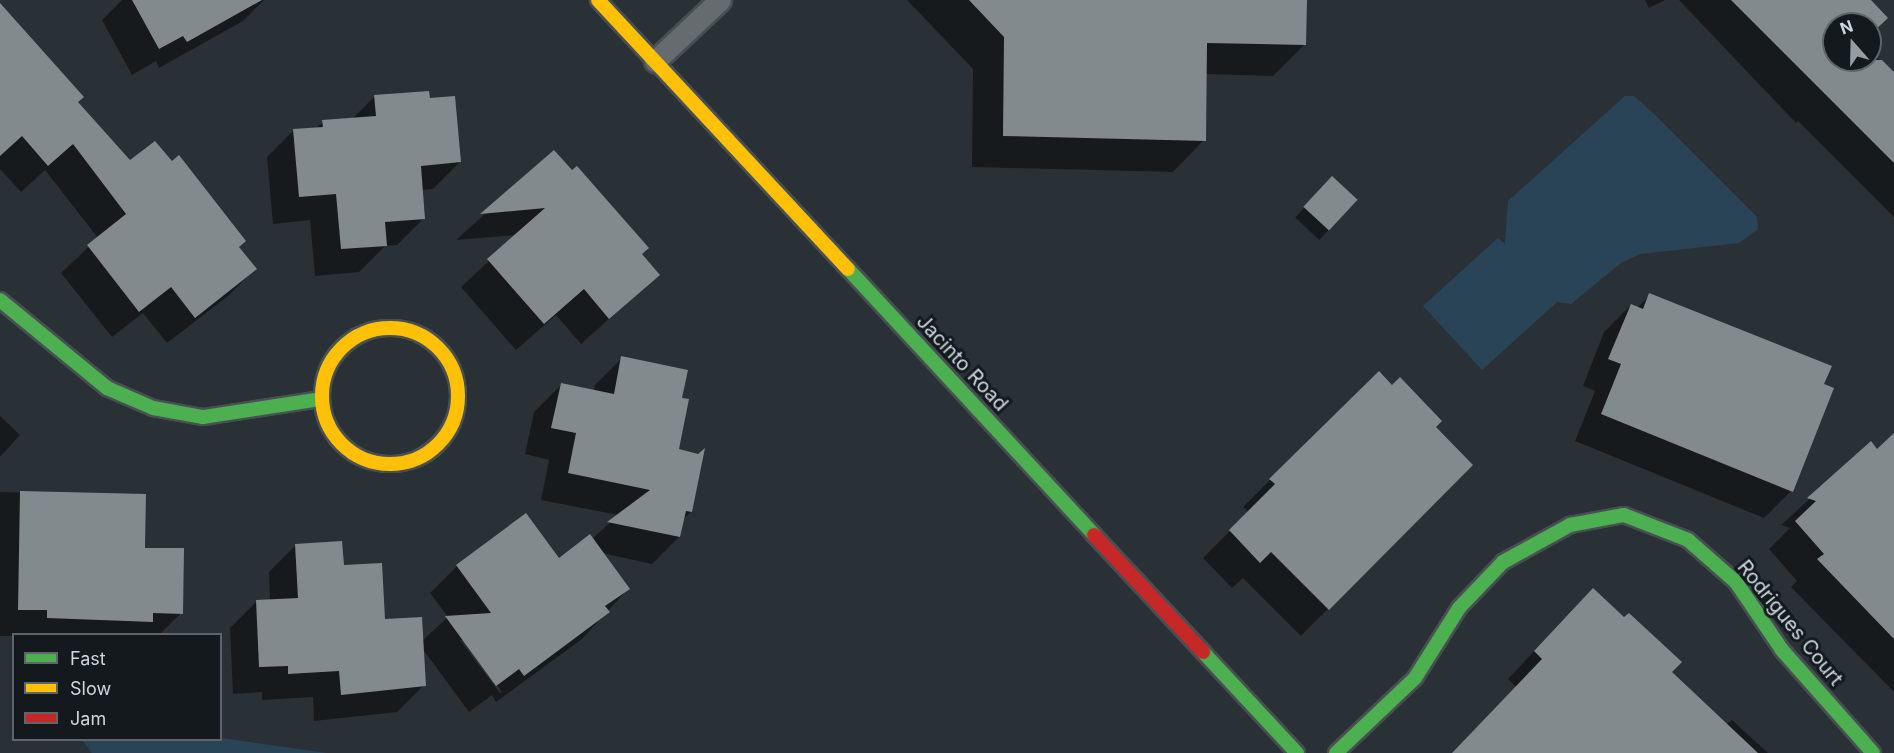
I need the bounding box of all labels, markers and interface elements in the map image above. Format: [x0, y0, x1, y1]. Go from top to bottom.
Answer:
north arrow [1822, 12, 1882, 72]
text: N [1837, 15, 1856, 38]
street label: Jacinto Road [911, 310, 1013, 416]
street label: Rodrigues Court [1732, 556, 1848, 690]
legend [12, 633, 222, 741]
text: Fast [70, 648, 106, 669]
text: Slow [70, 678, 111, 699]
text: Jam [70, 708, 106, 729]

